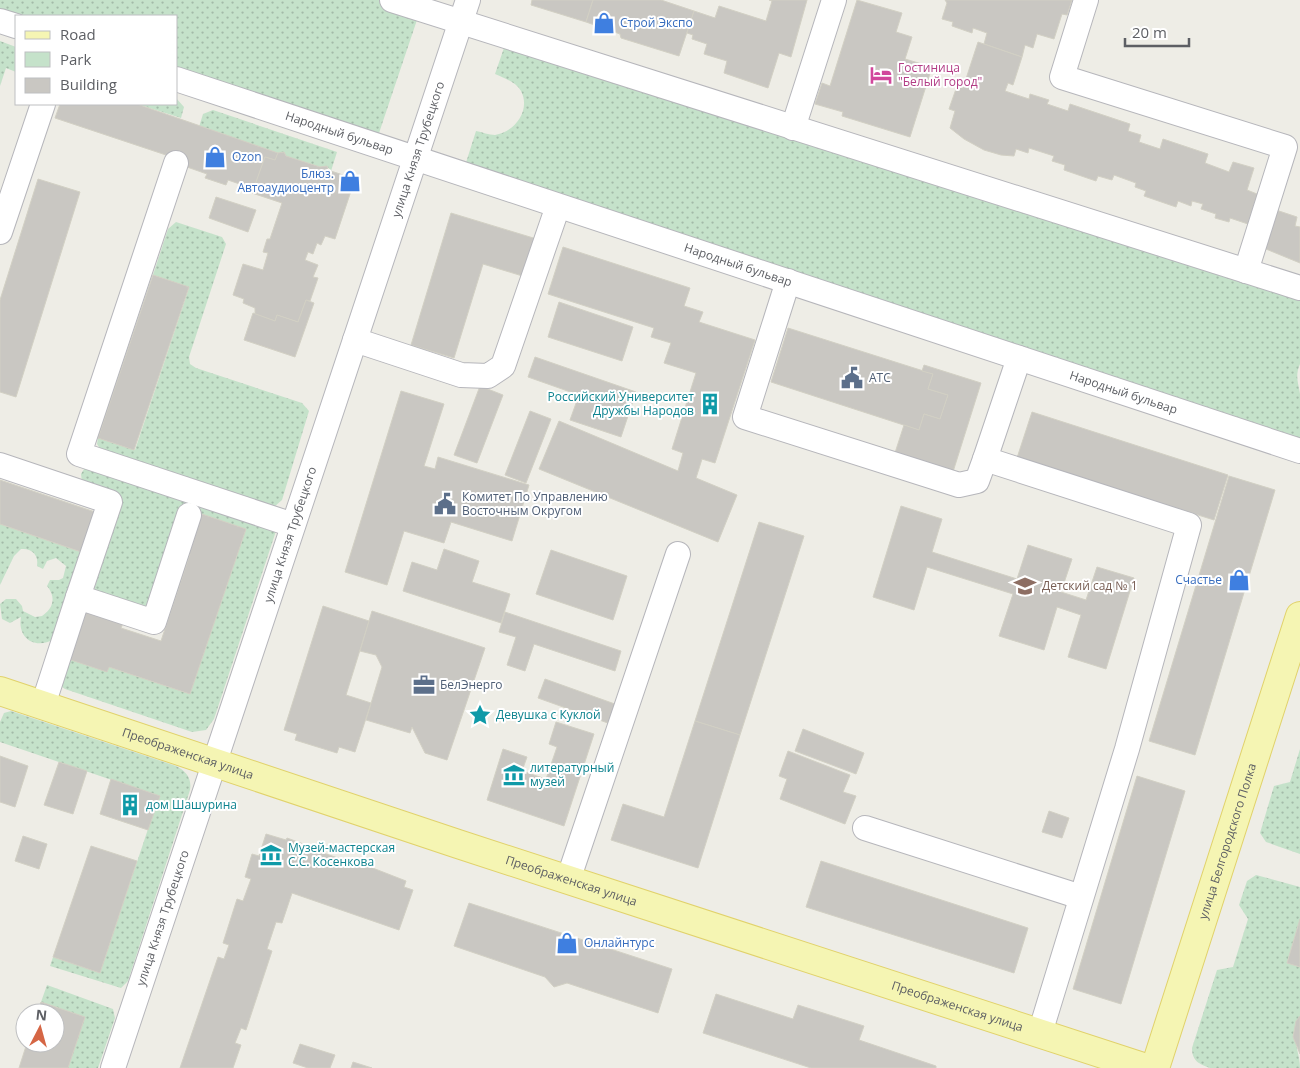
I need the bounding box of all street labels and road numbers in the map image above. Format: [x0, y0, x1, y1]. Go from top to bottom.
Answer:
street label: улица Князя Трубецкого [387, 79, 448, 219]
street label: Народный бульвар [283, 107, 396, 158]
street label: Народный бульвар [682, 239, 794, 290]
street label: Народный бульвар [1067, 366, 1180, 418]
street label: улица Князя Трубецкого [259, 464, 320, 605]
street label: Преображенская улица [120, 723, 256, 783]
street label: улица Белгородского Полка [1194, 761, 1260, 921]
street label: улица Князя Трубецкого [132, 848, 193, 988]
street label: Преображенская улица [503, 851, 639, 910]
street label: Преображенская улица [889, 977, 1025, 1035]

